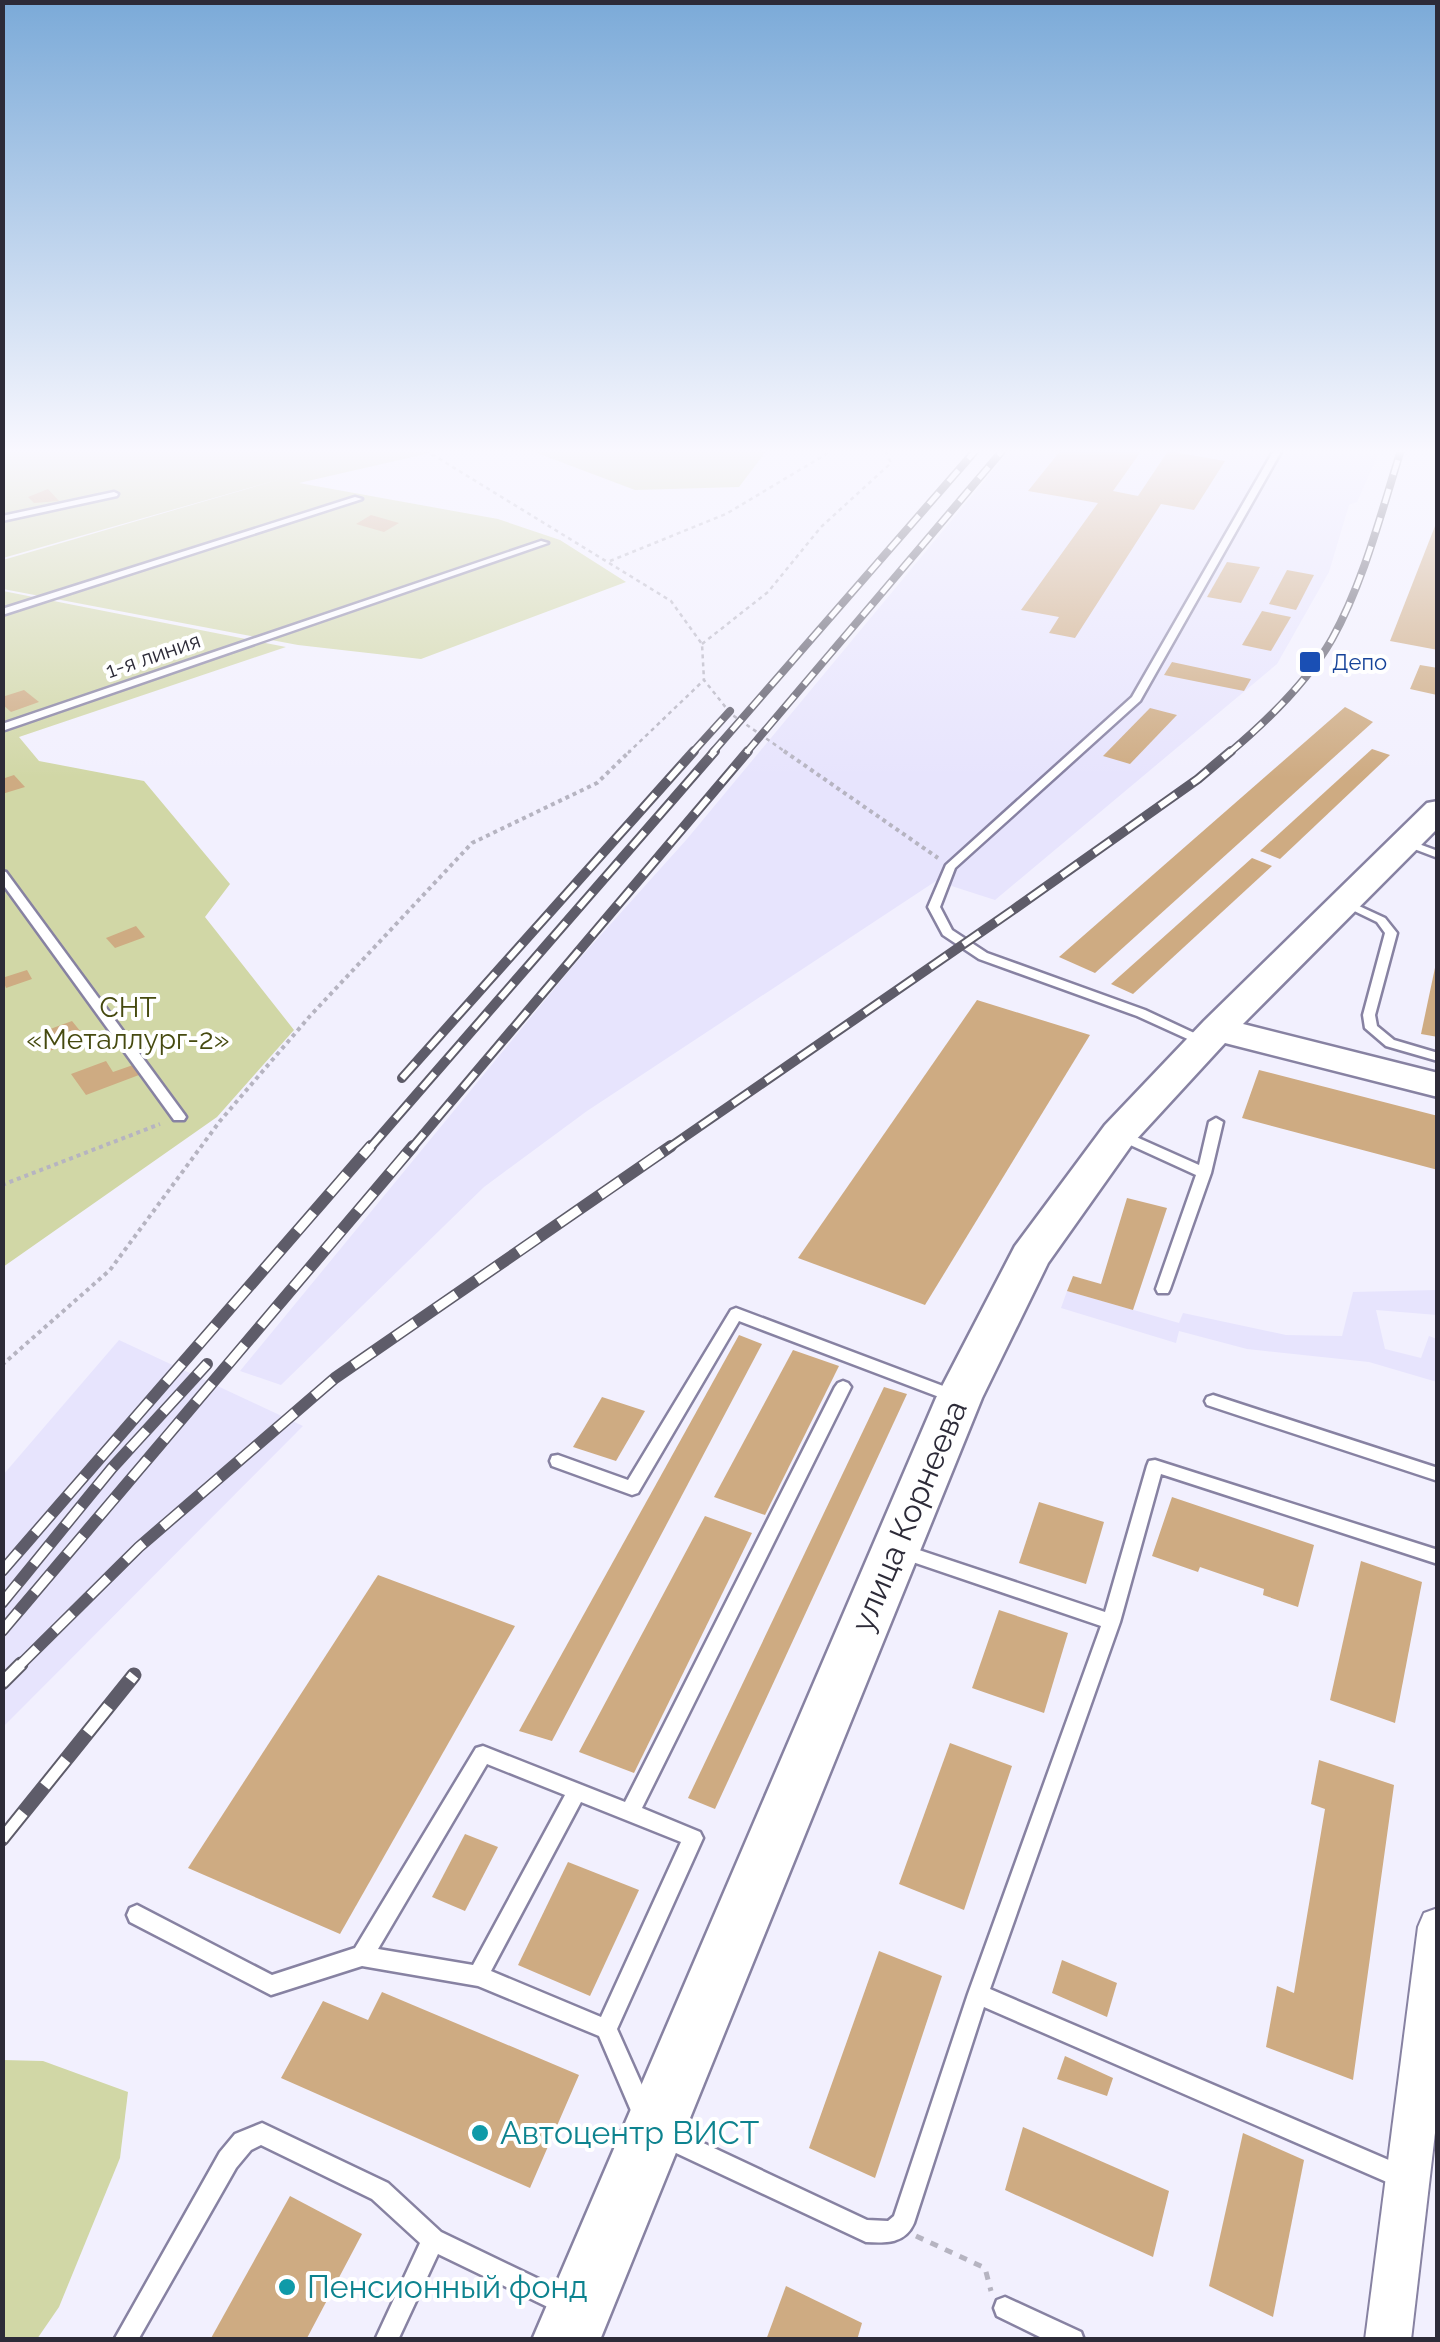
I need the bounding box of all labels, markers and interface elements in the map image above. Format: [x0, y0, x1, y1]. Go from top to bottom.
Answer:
street label: 1-я линия [102, 627, 204, 683]
marker: Депо [1297, 649, 1323, 675]
place label: Депо [1332, 649, 1387, 675]
park label: СНТ «Металлург-2» [26, 991, 230, 1056]
street label: улица Корнеева [843, 1395, 974, 1637]
place label: Автоцентр ВИСТ [500, 2114, 759, 2151]
marker: Автоцентр ВИСТ [469, 2122, 491, 2144]
place label: Пенсионный фонд [307, 2268, 588, 2305]
marker: Пенсионный фонд [276, 2276, 298, 2298]

